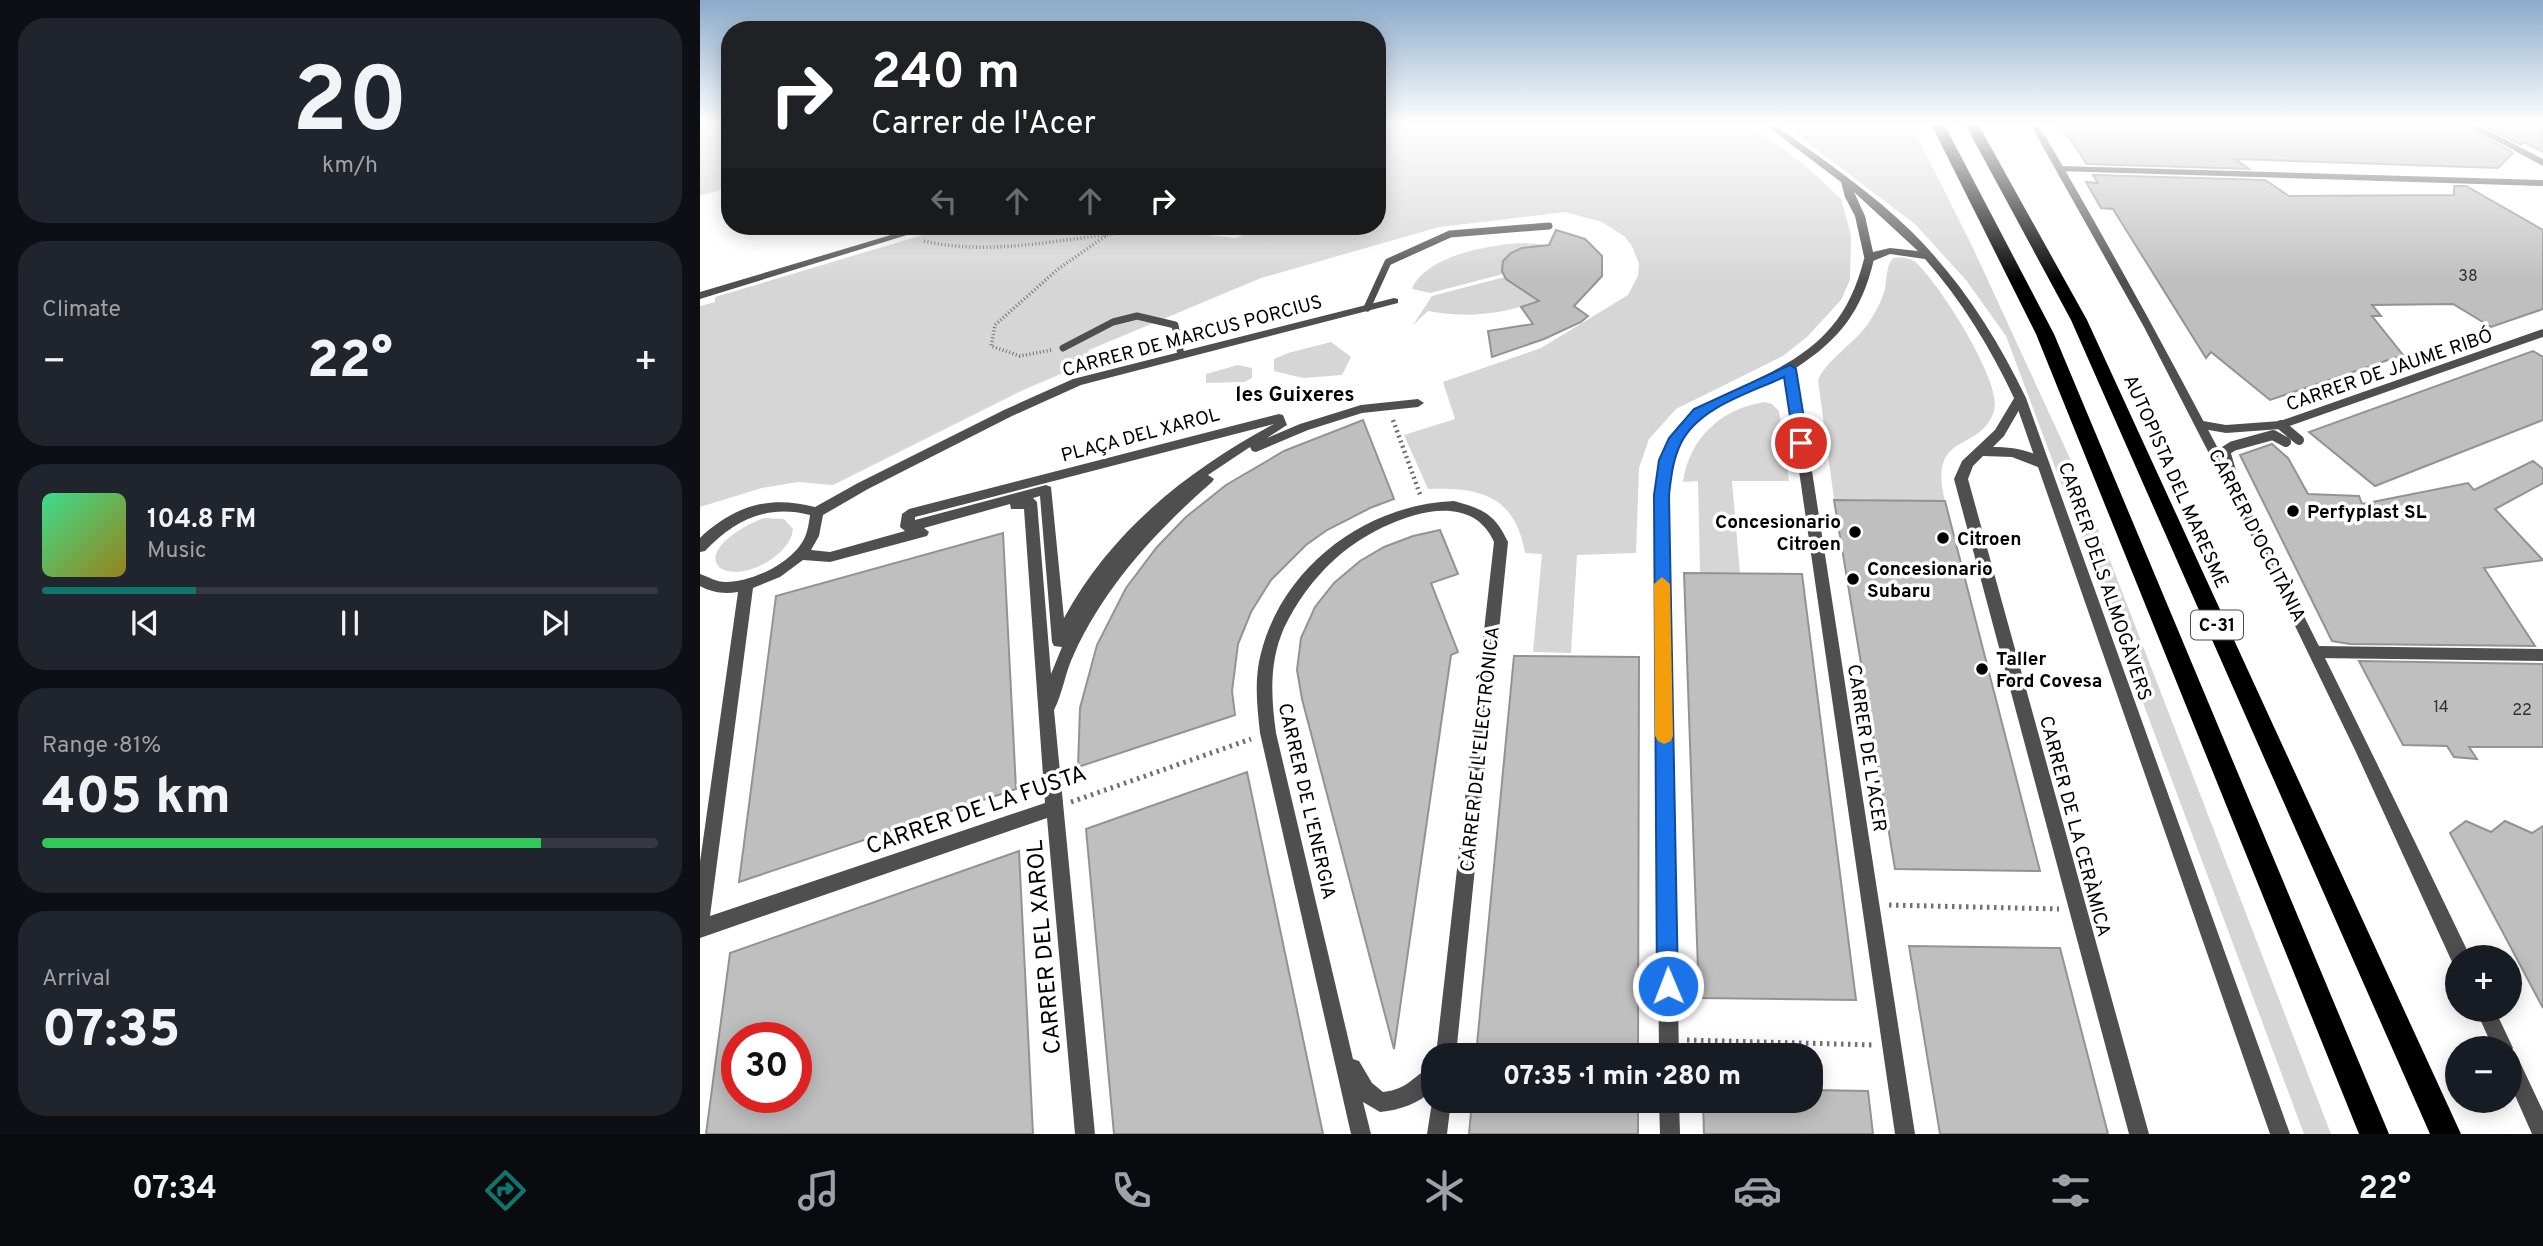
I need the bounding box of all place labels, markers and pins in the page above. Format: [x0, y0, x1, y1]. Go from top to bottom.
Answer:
pin [1771, 413, 1831, 473]
place label: Perfyplast SL [2307, 501, 2427, 525]
marker: Perfyplast SL [2285, 503, 2301, 519]
place label: Concesionario Citroen [1715, 511, 1841, 557]
marker: Concesionario Citroen [1847, 524, 1863, 540]
place label: Citroen [1957, 528, 2021, 552]
marker: Citroen [1935, 530, 1951, 546]
place label: Concesionario Subaru [1867, 558, 1993, 604]
marker: Concesionario Subaru [1845, 571, 1861, 587]
place label: Taller Ford Covesa [1996, 648, 2102, 694]
marker: Taller Ford Covesa [1974, 661, 1990, 677]

